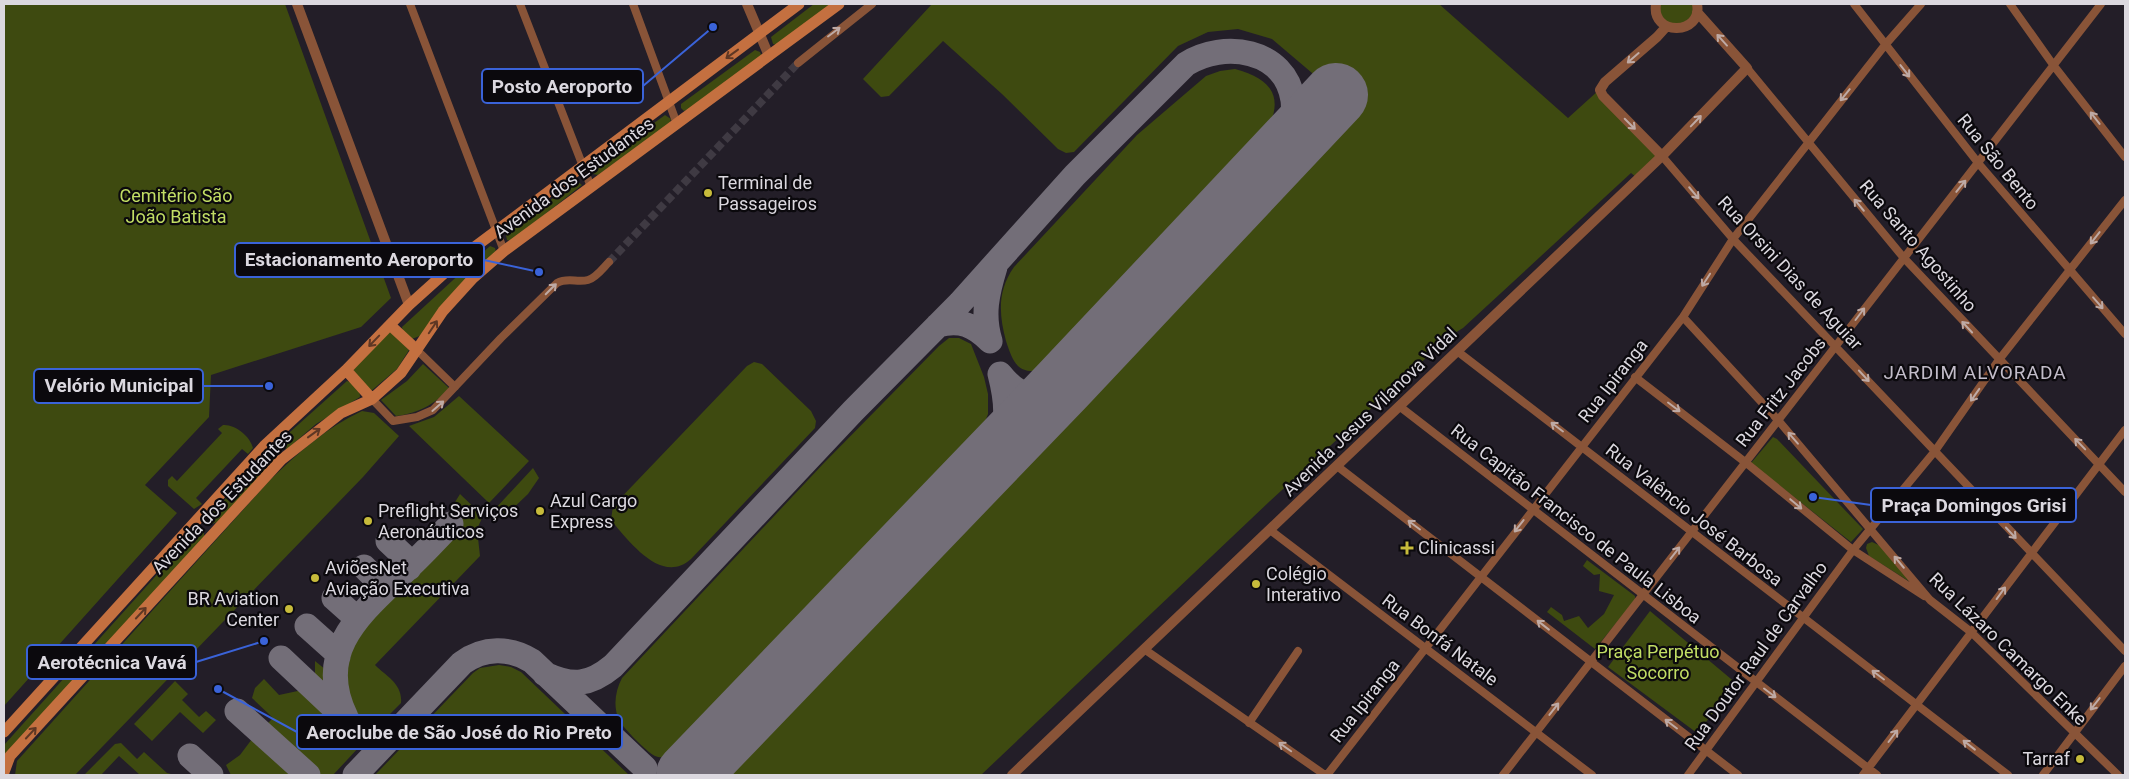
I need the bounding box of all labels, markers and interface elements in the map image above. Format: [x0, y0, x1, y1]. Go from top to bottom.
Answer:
one-way arrow [827, 27, 840, 38]
one-way arrow [1716, 33, 1728, 46]
one-way arrow [726, 48, 739, 59]
one-way arrow [1626, 52, 1639, 64]
one-way arrow [1899, 64, 1910, 77]
callout: Posto Aeroporto [482, 69, 643, 103]
text: Posto Aeroporto [492, 75, 632, 98]
one-way arrow [1839, 88, 1850, 101]
street label: Rua São Bento [1953, 110, 2043, 214]
one-way arrow [2090, 112, 2101, 125]
street label: Avenida dos Estudantes [490, 113, 658, 243]
one-way arrow [1690, 115, 1702, 128]
one-way arrow [1624, 117, 1636, 130]
place label: Terminal de Passageiros [718, 172, 817, 214]
street label: Rua Santo Agostinho [1855, 175, 1981, 316]
one-way arrow [1955, 180, 1966, 193]
park label: Cemitério São João Batista [120, 185, 232, 227]
marker: Terminal de Passageiros [702, 187, 714, 199]
one-way arrow [1688, 187, 1699, 200]
street label: Rua Orsini Dias de Aguiar [1714, 192, 1867, 354]
one-way arrow [1854, 199, 1865, 212]
one-way arrow [2090, 231, 2101, 244]
callout: Estacionamento Aeroporto [235, 243, 484, 277]
text: Estacionamento Aeroporto [245, 248, 474, 271]
one-way arrow [1701, 273, 1711, 287]
one-way arrow [545, 283, 557, 295]
one-way arrow [2092, 297, 2104, 310]
one-way arrow [1855, 307, 1865, 321]
one-way arrow [428, 320, 438, 334]
one-way arrow [1961, 320, 1973, 333]
street label: Avenida Jesus Vilanova Vidal [1278, 323, 1461, 500]
street label: Rua Fritz Jacobs [1731, 333, 1830, 451]
one-way arrow [368, 335, 380, 348]
street label: Rua Ipiranga [1574, 335, 1652, 427]
district label: JARDIM ALVORADA [1883, 361, 2067, 384]
callout: Velório Municipal [34, 369, 203, 403]
one-way arrow [1858, 369, 1870, 382]
text: Velório Municipal [44, 374, 194, 397]
one-way arrow [1970, 387, 1980, 401]
one-way arrow [431, 400, 444, 411]
one-way arrow [1667, 402, 1681, 412]
street label: Rua Capitão Francisco de Paula Lisboa [1447, 419, 1705, 628]
one-way arrow [1551, 422, 1564, 433]
street label: Avenida dos Estudantes [147, 425, 296, 578]
one-way arrow [307, 428, 321, 438]
one-way arrow [1788, 432, 1799, 445]
one-way arrow [2073, 438, 2086, 450]
street label: Rua Valêncio José Barbosa [1602, 439, 1787, 590]
callout: Praça Domingos Grisi [1871, 488, 2076, 522]
place label: Azul Cargo Express [550, 490, 637, 532]
text: Praça Domingos Grisi [1882, 494, 2066, 517]
one-way arrow [1790, 498, 1803, 509]
place label: Preflight Serviços Aeronáuticos [378, 500, 518, 542]
marker: Azul Cargo Express [534, 505, 546, 517]
marker: Preflight Serviços Aeronáuticos [362, 515, 374, 527]
one-way arrow [1514, 519, 1525, 532]
one-way arrow [1408, 520, 1421, 531]
one-way arrow [2005, 527, 2017, 540]
place label: Clinicassi [1418, 537, 1495, 558]
marker: Clinicassi [1400, 541, 1414, 555]
one-way arrow [1669, 547, 1680, 560]
one-way arrow [1894, 556, 1905, 569]
place label: AviõesNet Aviação Executiva [325, 557, 470, 599]
street label: Rua Doutor Raul de Carvalho [1680, 557, 1831, 754]
place label: Colégio Interativo [1266, 563, 1341, 605]
street label: Rua Lázaro Camargo Enke [1925, 568, 2091, 729]
marker: AviõesNet Aviação Executiva [309, 572, 321, 584]
marker: Colégio Interativo [1250, 578, 1262, 590]
one-way arrow [1996, 586, 2006, 600]
place label: BR Aviation Center [188, 588, 279, 630]
street label: Rua Bonfá Natale [1378, 589, 1502, 690]
marker: BR Aviation Center [283, 603, 295, 615]
one-way arrow [135, 607, 147, 619]
one-way arrow [1537, 619, 1550, 630]
park label: Praça Perpétuo Socorro [1596, 641, 1720, 683]
callout: Aerotécnica Vavá [27, 645, 196, 679]
text: Aerotécnica Vavá [37, 651, 187, 674]
street label: Rua Ipiranga [1326, 655, 1404, 747]
one-way arrow [1872, 670, 1885, 681]
one-way arrow [1763, 688, 1777, 698]
one-way arrow [2090, 697, 2101, 710]
one-way arrow [1548, 703, 1559, 716]
callout: Aeroclube de São José do Rio Preto [297, 715, 622, 749]
one-way arrow [1665, 719, 1678, 730]
text: Aeroclube de São José do Rio Preto [306, 721, 612, 744]
one-way arrow [25, 726, 37, 739]
one-way arrow [1887, 730, 1898, 743]
one-way arrow [1963, 740, 1976, 751]
one-way arrow [1278, 742, 1292, 752]
place label: Tarraf [2023, 748, 2071, 769]
marker: Tarraf [2074, 753, 2086, 765]

